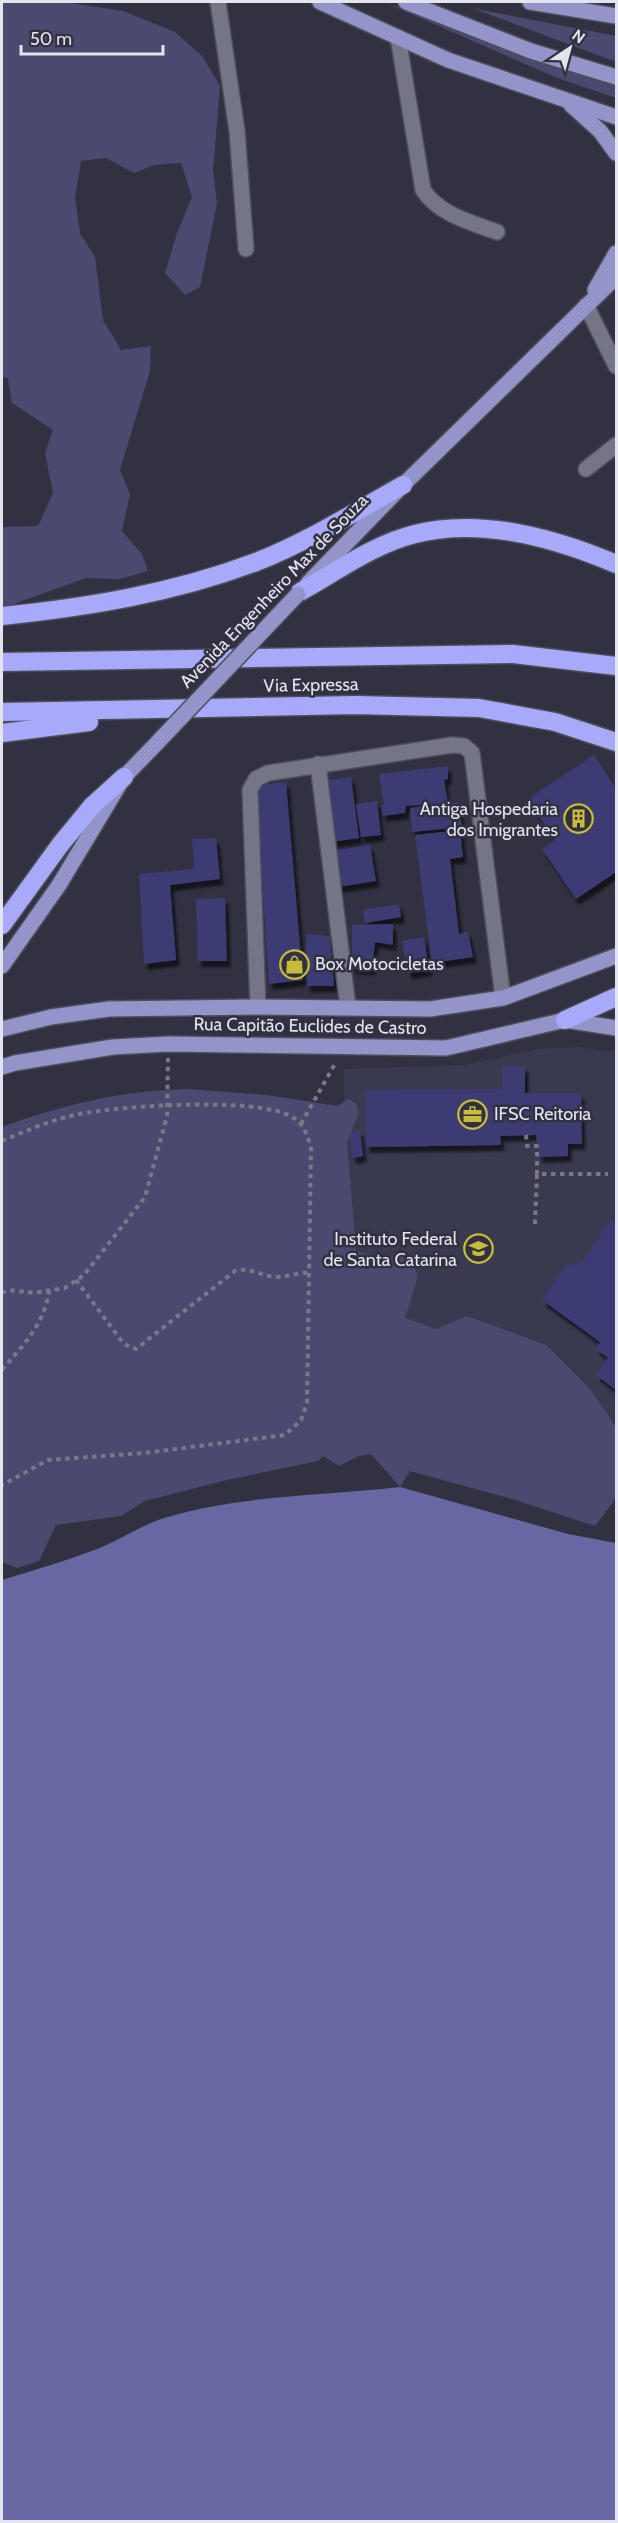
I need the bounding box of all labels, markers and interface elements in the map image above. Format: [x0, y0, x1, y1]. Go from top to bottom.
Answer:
scale bar [21, 18, 164, 56]
north arrow [540, 18, 600, 78]
text: N [568, 25, 589, 47]
text: 50 m [30, 28, 72, 50]
street label: Avenida Engenheiro Max de Souza [175, 489, 373, 693]
street label: Via Expressa [263, 673, 359, 697]
place label: Antiga Hospedaria dos Imigrantes [420, 798, 558, 841]
building icon: Antiga Hospedaria dos Imigrantes [563, 803, 595, 835]
shop icon: Box Motocicletas [278, 948, 310, 980]
place label: Box Motocicletas [315, 953, 444, 975]
street label: Rua Capitão Euclides de Castro [193, 1013, 427, 1039]
office icon: IFSC Reitoria [457, 1098, 489, 1130]
place label: IFSC Reitoria [494, 1103, 592, 1125]
place label: Instituto Federal de Santa Catarina [323, 1228, 458, 1271]
school or university icon: Instituto Federal de Santa Catarina [462, 1233, 494, 1265]

